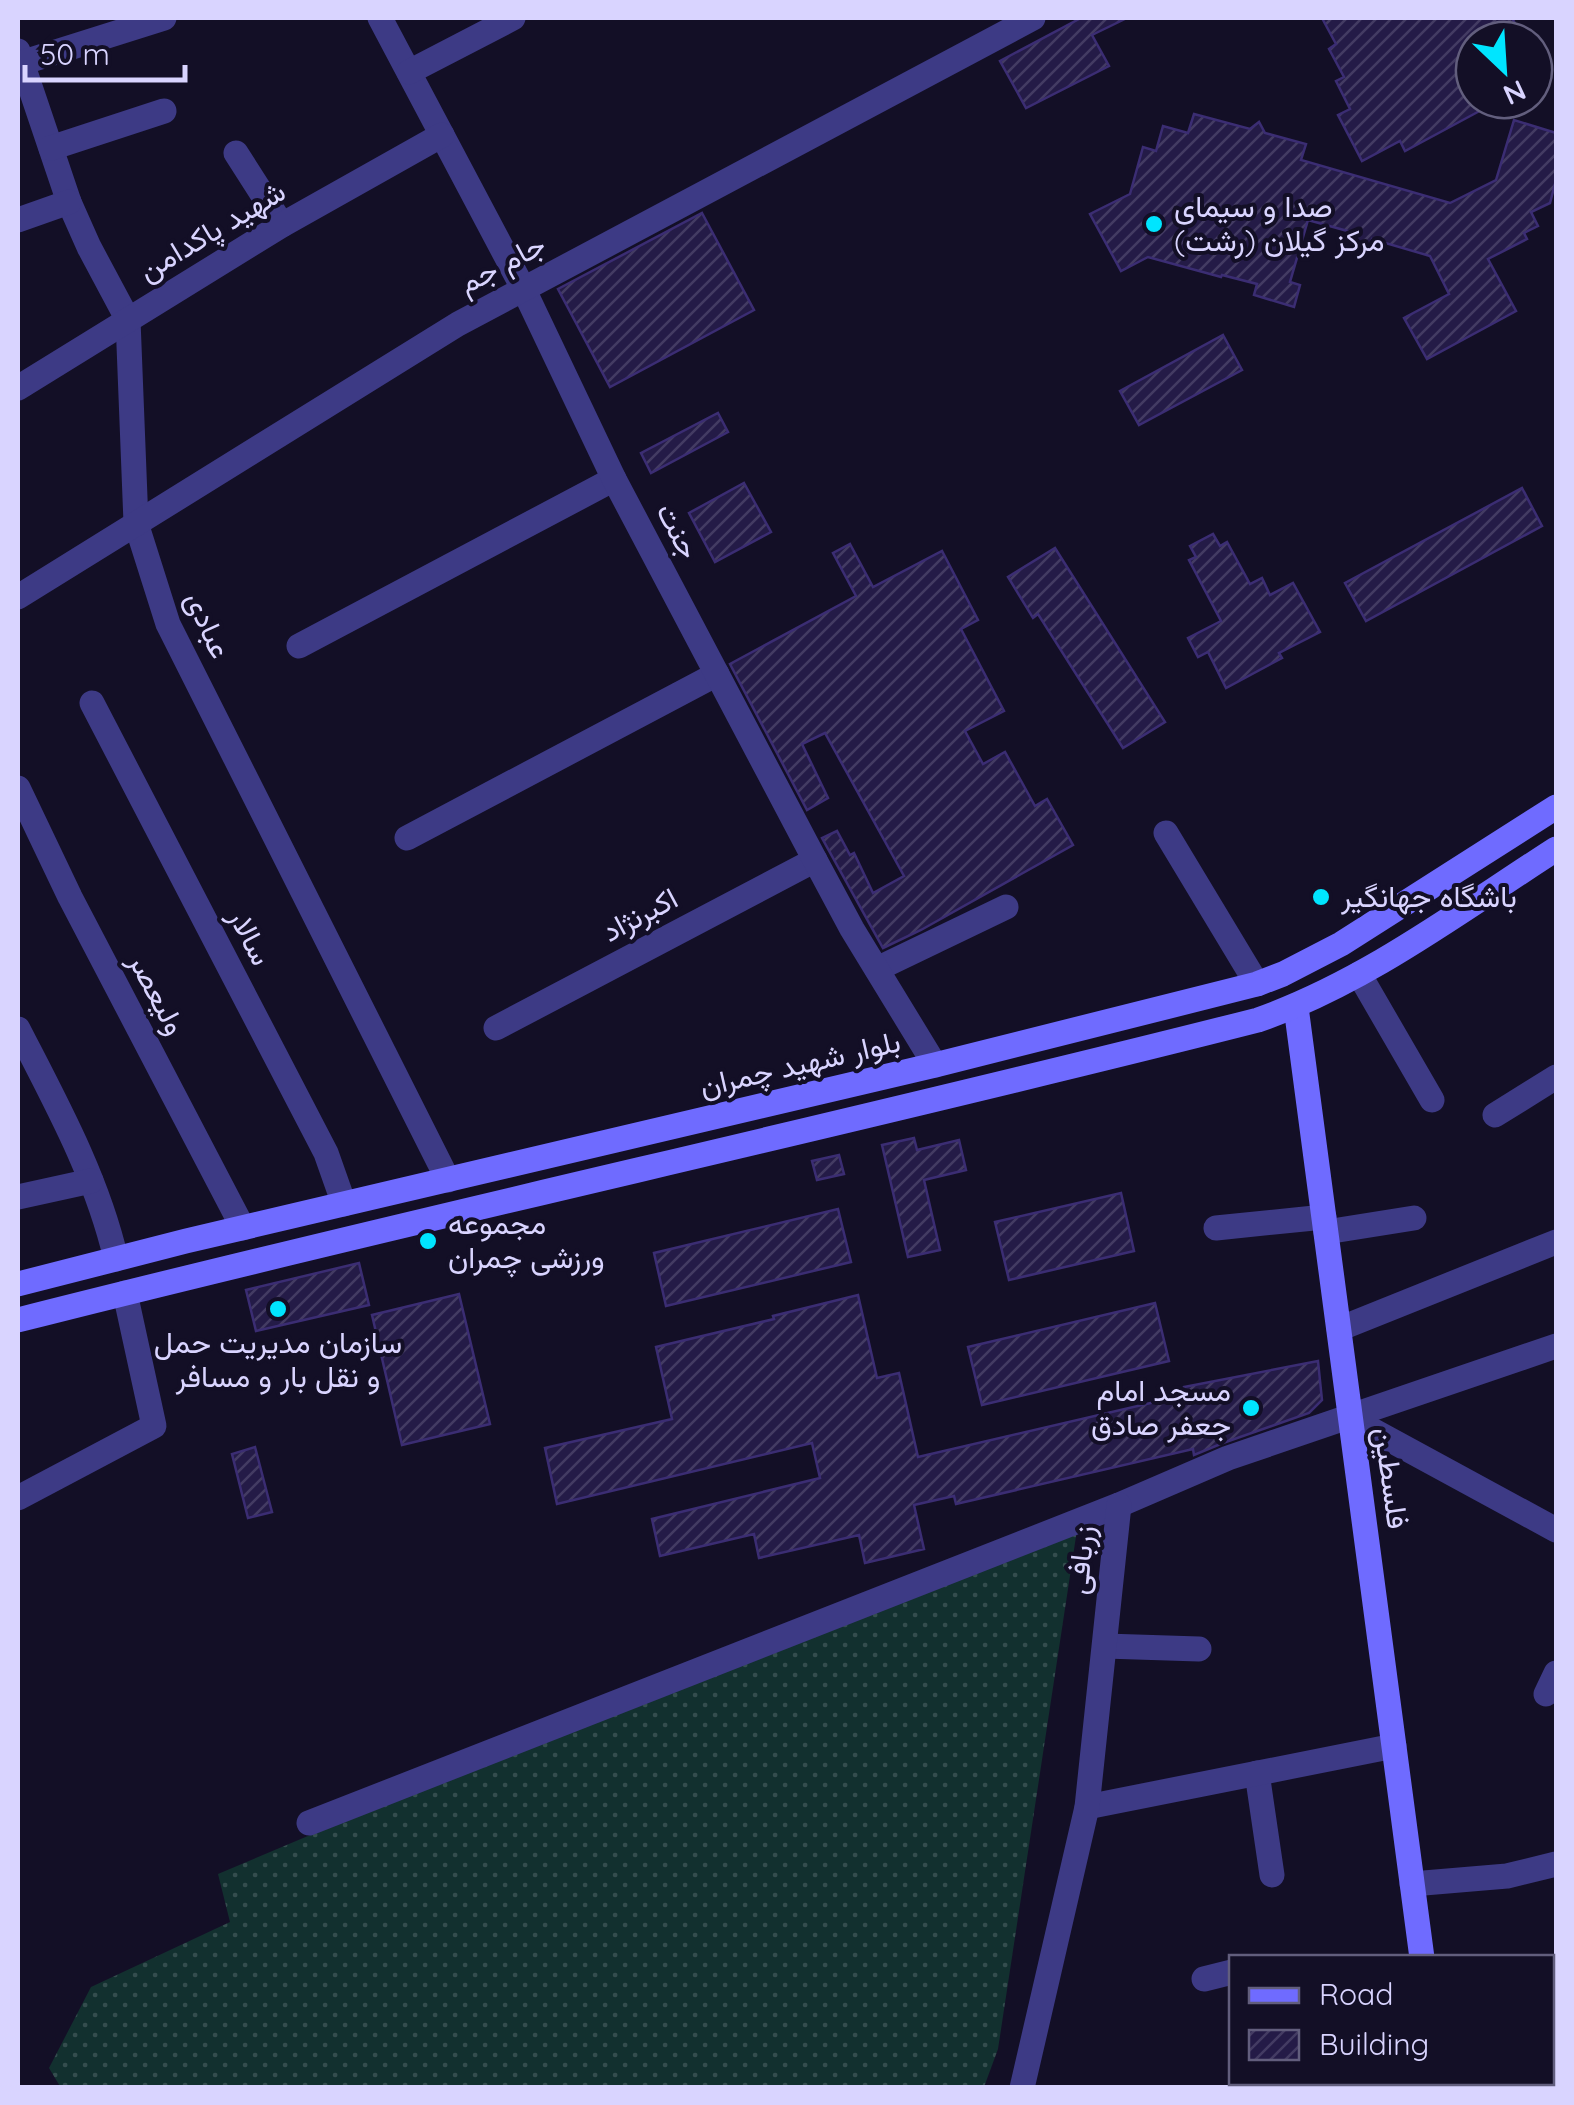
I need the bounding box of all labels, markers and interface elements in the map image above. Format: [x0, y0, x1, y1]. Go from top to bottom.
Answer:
scale bar [25, 20, 185, 82]
north arrow [1454, 20, 1554, 120]
text: 50 m [40, 35, 110, 73]
text: N [1498, 73, 1532, 113]
street label: شهید پاکدامن [131, 171, 293, 291]
place label: صدا و سیمای مرکز گیلان (رشت) [1174, 187, 1385, 259]
marker: صدا و سیمای مرکز گیلان (رشت) [1143, 213, 1165, 235]
street label: جام جم [452, 224, 552, 303]
street label: جنت [648, 496, 709, 565]
street label: عبادی [177, 585, 240, 664]
place label: باشگاه جهانگیر [1340, 877, 1517, 915]
street label: اکبرنژاد [595, 878, 684, 950]
marker: باشگاه جهانگیر [1310, 886, 1332, 908]
street label: سالار [220, 901, 281, 971]
street label: ولیعصر [120, 945, 195, 1041]
street label: بلوار شهید چمران [696, 1021, 904, 1107]
place label: مجموعه ورزشی چمران [448, 1204, 604, 1278]
marker: مجموعه ورزشی چمران [417, 1230, 439, 1252]
marker: سازمان مدیریت حمل و نقل بار و مسافر [267, 1298, 289, 1320]
place label: سازمان مدیریت حمل و نقل بار و مسافر [154, 1323, 402, 1395]
place label: مسجد امام جعفر صادق [1091, 1371, 1231, 1443]
marker: مسجد امام جعفر صادق [1240, 1397, 1262, 1419]
street label: فلسطین [1366, 1425, 1418, 1531]
street label: زربافی [1057, 1523, 1103, 1596]
legend [1229, 1955, 1554, 2085]
text: Road [1319, 1975, 1393, 2013]
text: Building [1319, 2025, 1429, 2063]

